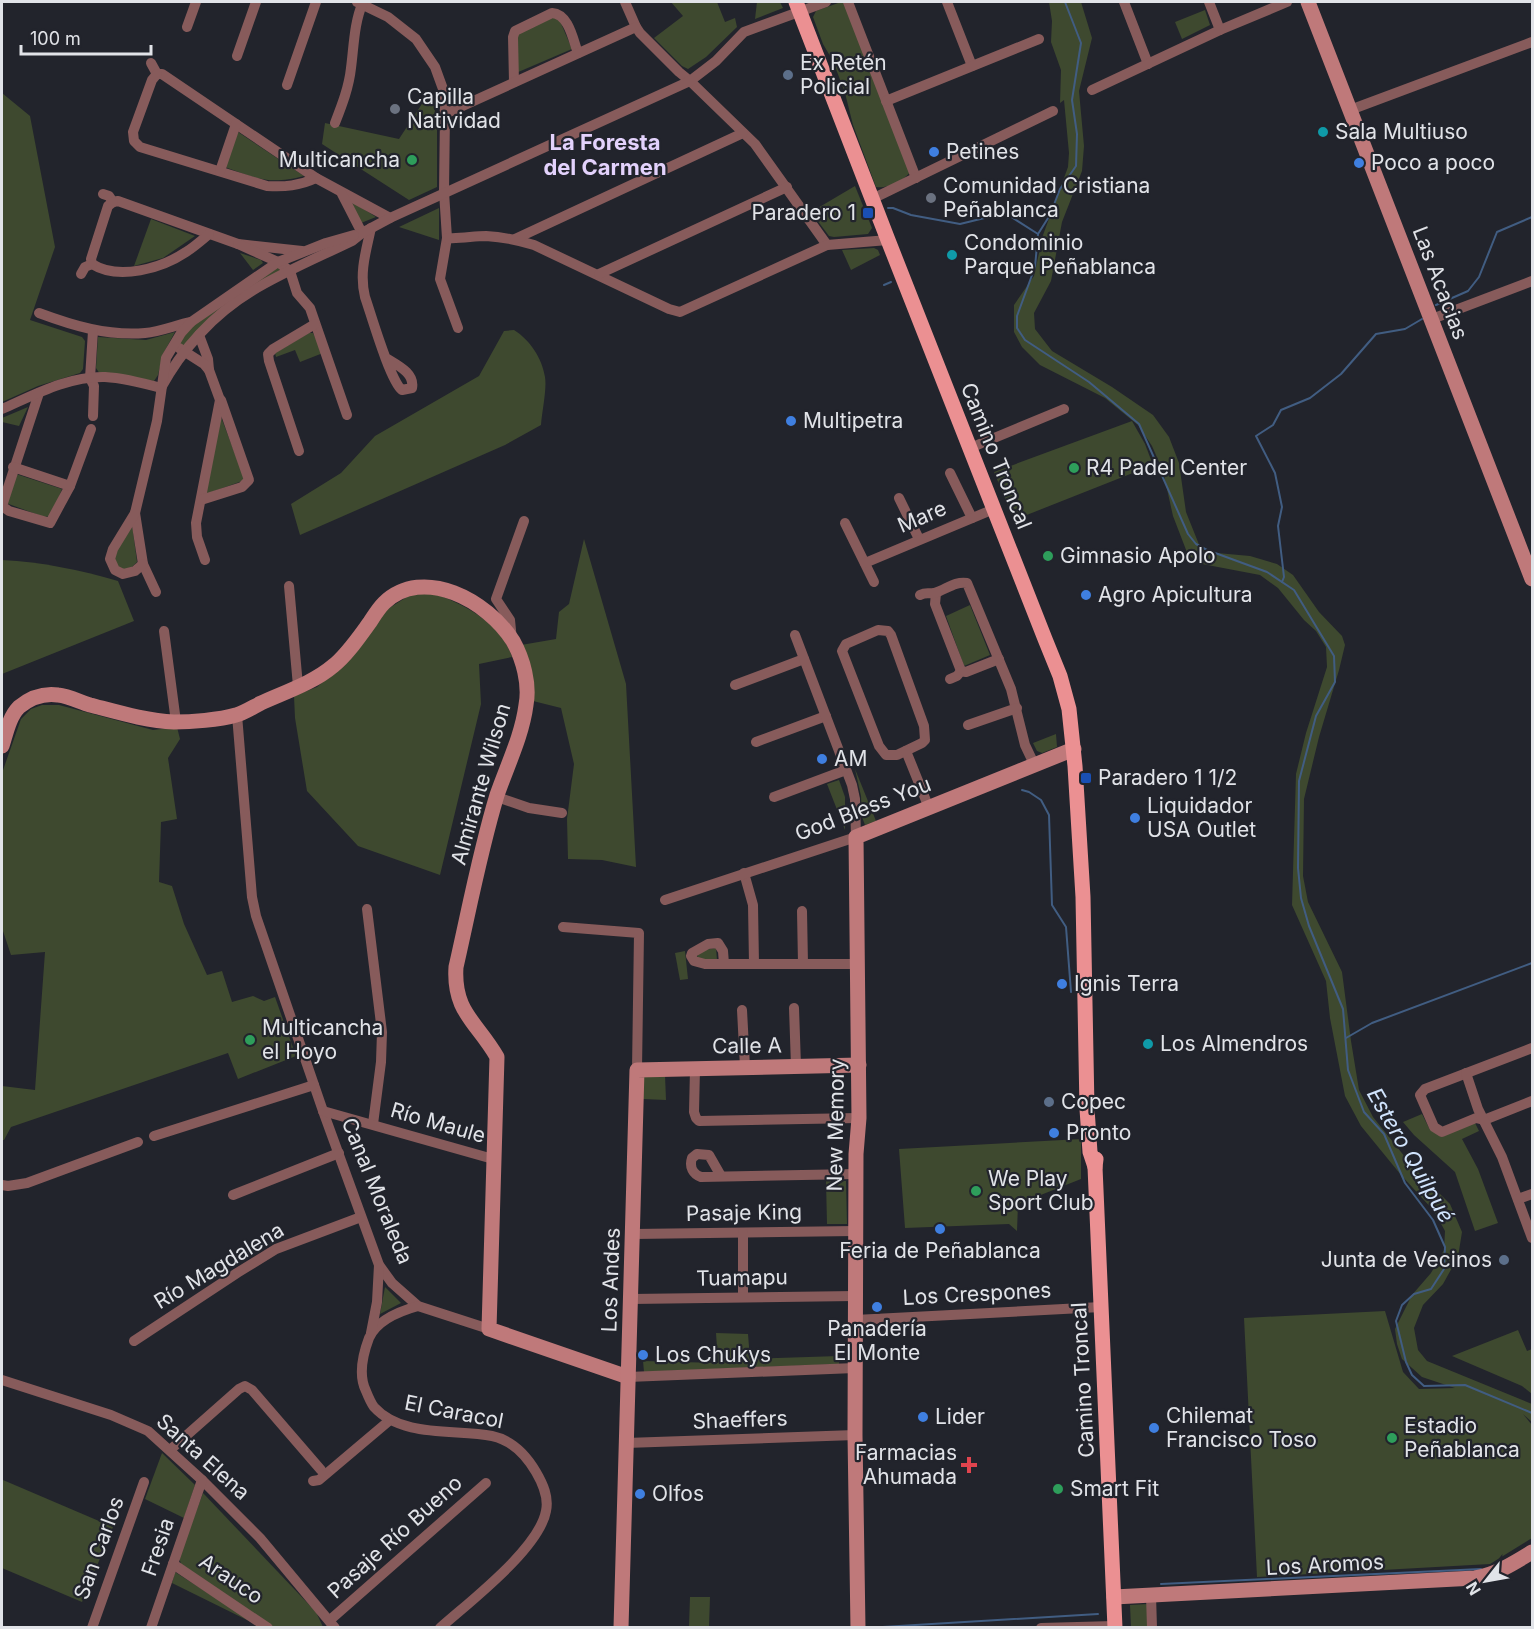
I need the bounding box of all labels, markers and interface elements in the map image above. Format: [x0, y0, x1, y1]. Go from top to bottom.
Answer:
scale bar [21, 18, 152, 56]
text: 100 m [30, 28, 81, 49]
place label: Ex Retén Policial [800, 50, 887, 99]
marker: Ex Retén Policial [781, 68, 795, 82]
place label: Capilla Natividad [407, 84, 501, 133]
marker: Capilla Natividad [388, 102, 402, 116]
place label: Sala Multiuso [1335, 119, 1468, 144]
marker: Sala Multiuso [1316, 125, 1330, 139]
district label: La Foresta del Carmen [543, 129, 667, 180]
place label: Petines [946, 139, 1019, 164]
marker: Petines [927, 145, 941, 159]
place label: Multicancha [279, 147, 400, 172]
place label: Poco a poco [1371, 150, 1495, 175]
marker: Multicancha [405, 153, 419, 167]
marker: Poco a poco [1352, 156, 1366, 170]
place label: Comunidad Cristiana Peñablanca [943, 173, 1150, 222]
marker: Comunidad Cristiana Peñablanca [924, 191, 938, 205]
place label: Paradero 1 [751, 200, 856, 225]
marker: Paradero 1 [861, 206, 875, 220]
street label: Las Acacias [1407, 223, 1473, 343]
place label: Condominio Parque Peñablanca [964, 230, 1156, 279]
marker: Condominio Parque Peñablanca [945, 248, 959, 262]
street label: Camino Troncal [956, 379, 1037, 533]
place label: Multipetra [803, 408, 903, 433]
marker: Multipetra [784, 414, 798, 428]
place label: R4 Padel Center [1086, 455, 1247, 480]
marker: R4 Padel Center [1067, 461, 1081, 475]
street label: Mare [894, 495, 950, 538]
place label: Gimnasio Apolo [1060, 543, 1216, 568]
marker: Gimnasio Apolo [1041, 549, 1055, 563]
place label: Agro Apicultura [1098, 582, 1253, 607]
marker: Agro Apicultura [1079, 588, 1093, 602]
street label: Almirante Wilson [445, 700, 516, 868]
place label: AM [834, 746, 867, 771]
marker: AM [815, 752, 829, 766]
place label: Paradero 1 1/2 [1098, 765, 1237, 790]
street label: God Bless You [791, 771, 934, 846]
marker: Paradero 1 1/2 [1079, 771, 1093, 785]
place label: Liquidador USA Outlet [1147, 793, 1256, 842]
marker: Liquidador USA Outlet [1128, 811, 1142, 825]
place label: Ignis Terra [1074, 971, 1179, 996]
marker: Ignis Terra [1055, 977, 1069, 991]
place label: Multicancha el Hoyo [262, 1015, 383, 1064]
place label: Los Almendros [1160, 1031, 1308, 1056]
street label: Calle A [712, 1032, 782, 1059]
marker: Multicancha el Hoyo [243, 1033, 257, 1047]
marker: Los Almendros [1141, 1037, 1155, 1051]
street label: New Memory [822, 1058, 849, 1192]
water label: Estero Quilpué [1362, 1083, 1460, 1227]
place label: Copec [1061, 1089, 1126, 1114]
marker: Copec [1042, 1095, 1056, 1109]
street label: Río Maule [388, 1097, 488, 1148]
street label: Canal Moraleda [337, 1114, 418, 1268]
place label: Pronto [1066, 1120, 1131, 1145]
marker: Pronto [1047, 1126, 1061, 1140]
place label: We Play Sport Club [988, 1166, 1094, 1215]
marker: We Play Sport Club [969, 1184, 983, 1198]
street label: Pasaje King [686, 1199, 802, 1226]
street label: Río Magdalena [149, 1217, 288, 1314]
marker: Feria de Peñablanca [933, 1222, 947, 1236]
street label: Los Andes [596, 1227, 625, 1333]
place label: Feria de Peñablanca [839, 1238, 1041, 1263]
place label: Junta de Vecinos [1321, 1247, 1492, 1272]
marker: Junta de Vecinos [1497, 1253, 1511, 1267]
street label: Tuamapu [696, 1264, 788, 1291]
street label: Los Crespones [902, 1277, 1052, 1310]
marker: Panadería El Monte [870, 1300, 884, 1314]
street label: Camino Troncal [1066, 1302, 1099, 1458]
place label: Panadería El Monte [827, 1316, 927, 1365]
place label: Los Chukys [655, 1342, 771, 1367]
marker: Los Chukys [636, 1348, 650, 1362]
street label: El Caracol [403, 1390, 506, 1433]
place label: Chilemat Francisco Toso [1166, 1403, 1317, 1452]
place label: Lider [935, 1404, 985, 1429]
street label: Shaeffers [692, 1405, 788, 1434]
street label: Santa Elena [152, 1408, 255, 1505]
marker: Lider [916, 1410, 930, 1424]
place label: Estadio Peñablanca [1404, 1413, 1520, 1462]
marker: Chilemat Francisco Toso [1147, 1421, 1161, 1435]
marker: Estadio Peñablanca [1385, 1431, 1399, 1445]
place label: Farmacias Ahumada [855, 1440, 957, 1489]
marker: Farmacias Ahumada [962, 1458, 976, 1472]
street label: Pasaje Río Bueno [322, 1470, 467, 1603]
place label: Smart Fit [1070, 1476, 1159, 1501]
place label: Olfos [652, 1481, 704, 1506]
marker: Smart Fit [1051, 1482, 1065, 1496]
marker: Olfos [633, 1487, 647, 1501]
street label: San Carlos [68, 1493, 129, 1603]
street label: Fresia [136, 1515, 179, 1579]
street label: Arauco [195, 1548, 268, 1609]
street label: Los Aromos [1265, 1549, 1385, 1580]
north arrow [1456, 1551, 1516, 1611]
text: N [1461, 1578, 1485, 1599]

